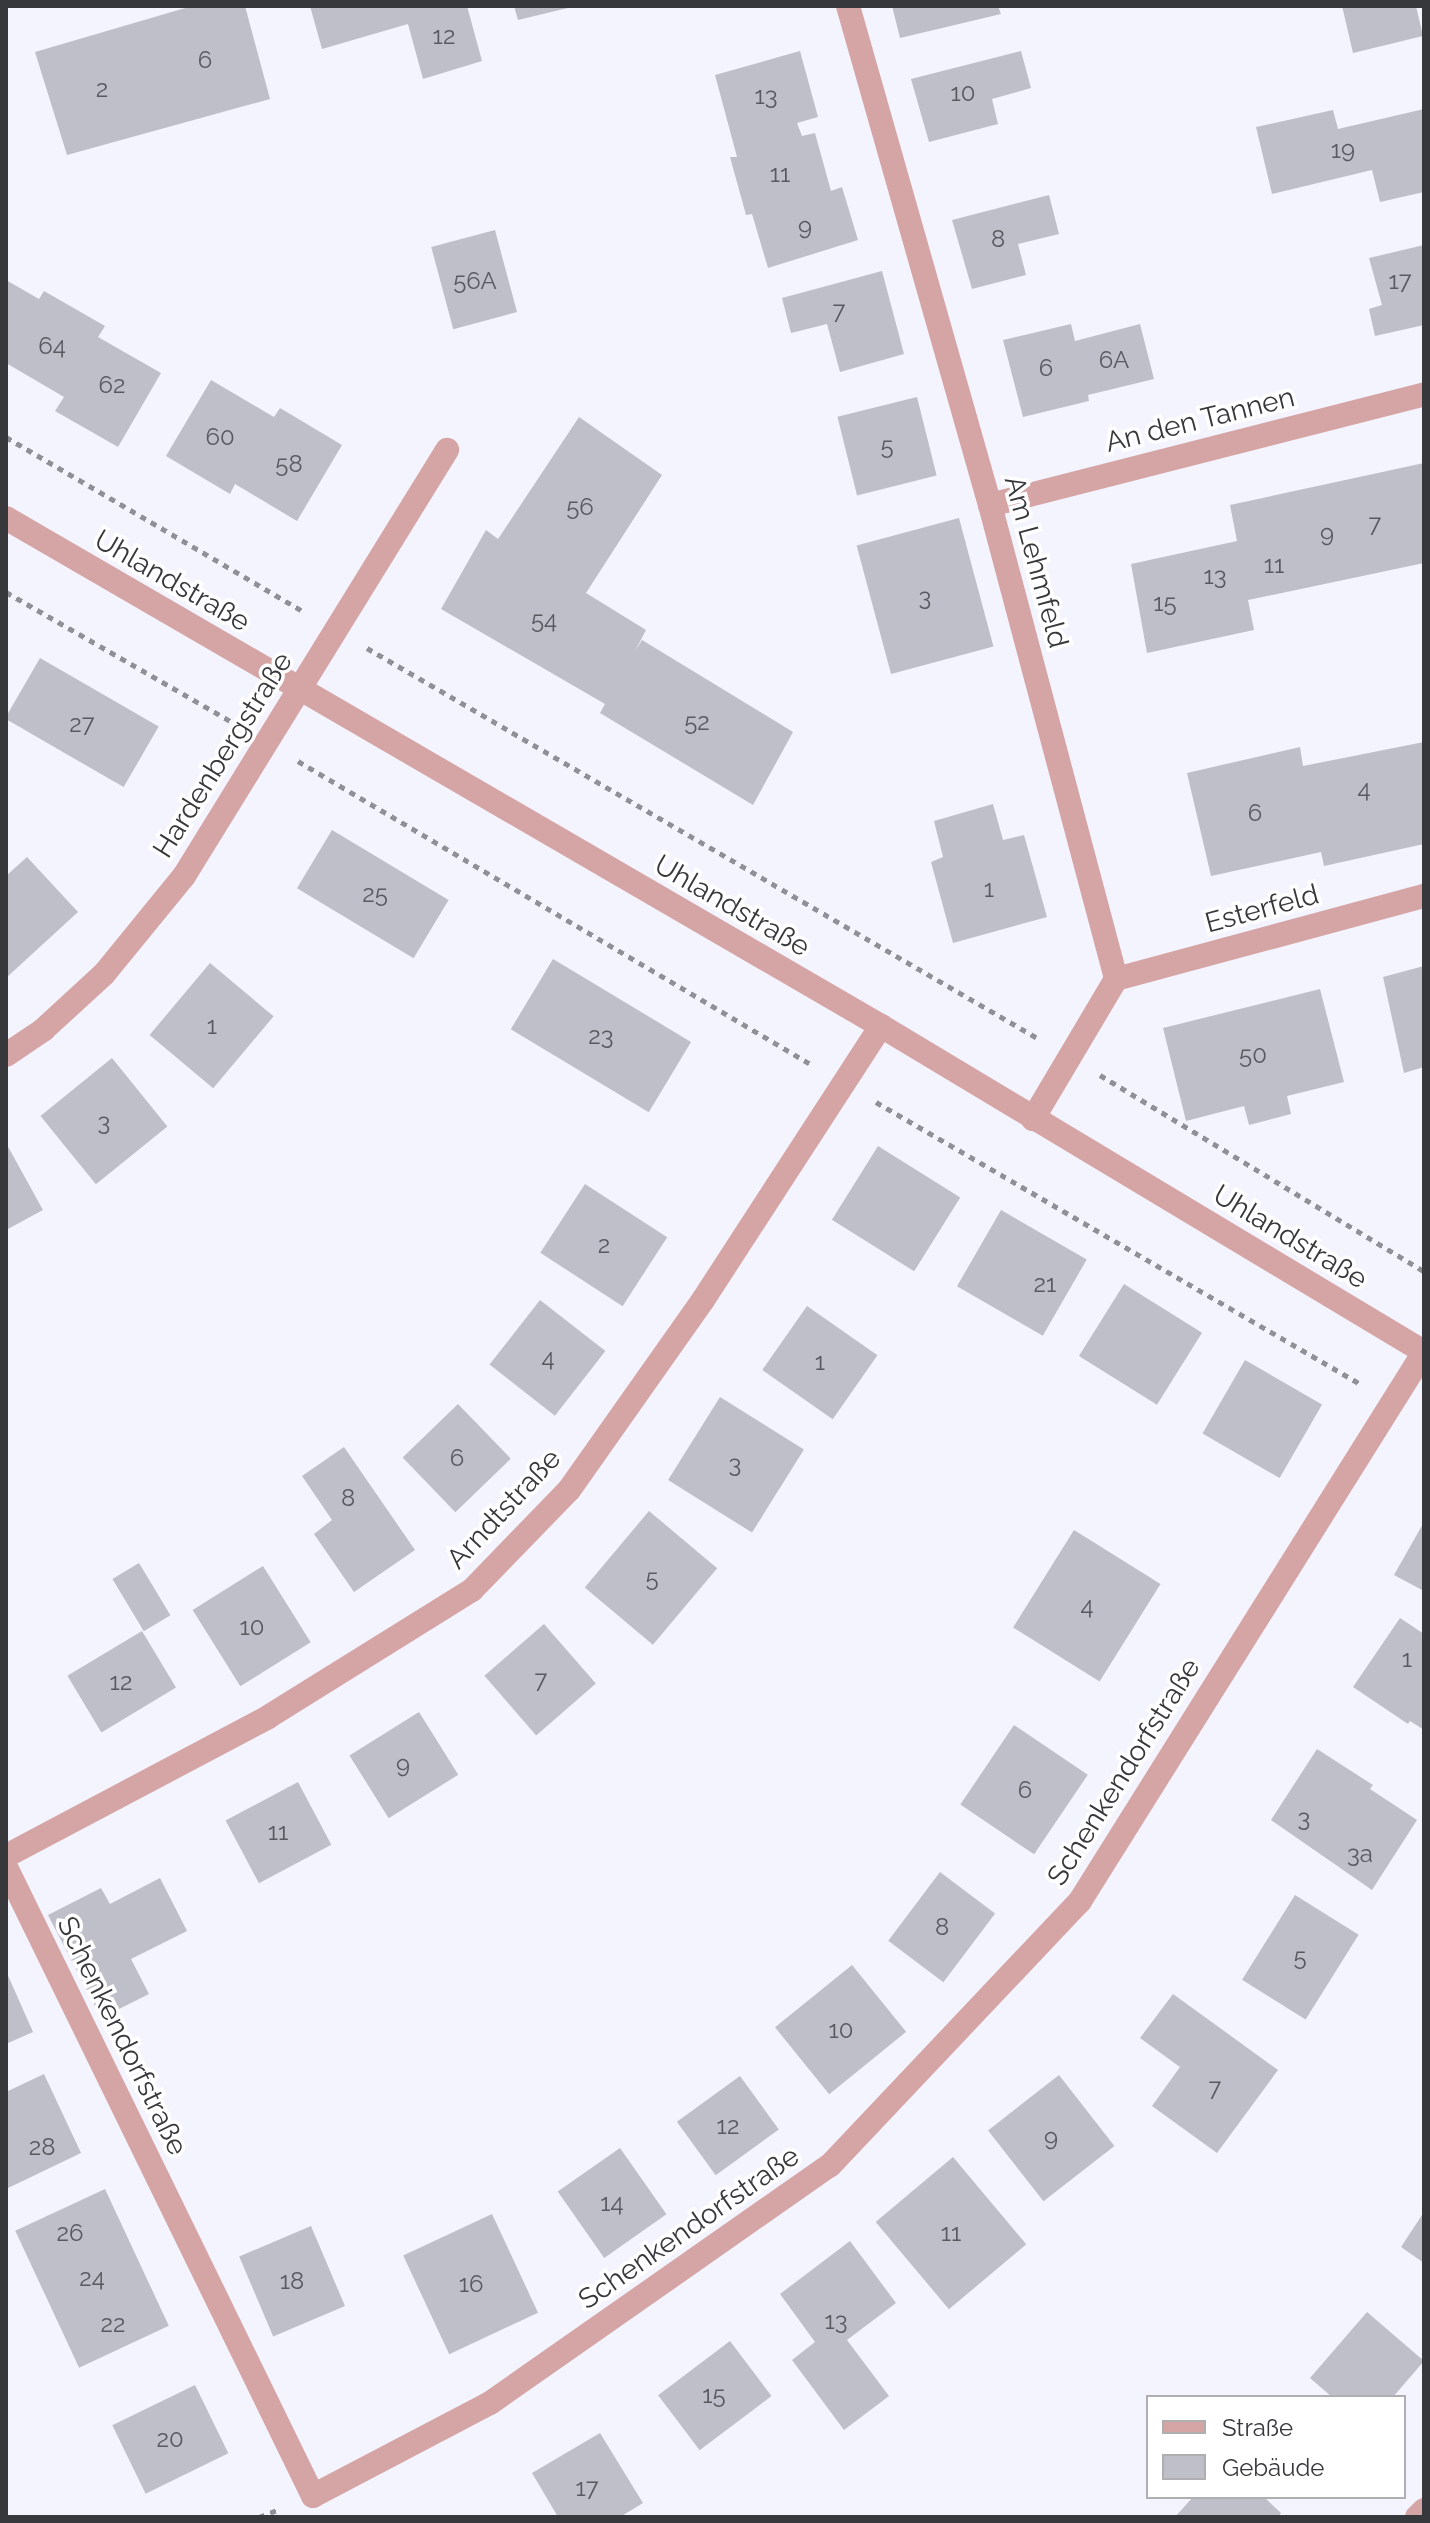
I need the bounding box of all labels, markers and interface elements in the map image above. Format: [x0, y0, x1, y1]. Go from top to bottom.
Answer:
house number: 12 [433, 22, 455, 50]
house number: 6 [198, 46, 212, 74]
house number: 2 [96, 75, 108, 103]
house number: 10 [951, 79, 975, 107]
house number: 13 [754, 82, 778, 110]
house number: 19 [1331, 136, 1355, 164]
house number: 11 [770, 160, 790, 188]
house number: 9 [798, 213, 812, 241]
house number: 8 [991, 225, 1005, 253]
house number: 56A [453, 267, 497, 295]
house number: 17 [1389, 267, 1411, 295]
house number: 7 [833, 297, 845, 325]
house number: 64 [38, 332, 66, 360]
house number: 6A [1099, 346, 1129, 374]
house number: 6 [1039, 354, 1053, 382]
house number: 62 [99, 371, 125, 399]
street label: An den Tannen [1102, 380, 1298, 460]
house number: 60 [205, 423, 235, 451]
house number: 5 [880, 432, 894, 460]
house number: 58 [275, 450, 303, 478]
street label: Am Lehmfeld [997, 472, 1075, 652]
house number: 56 [566, 493, 594, 521]
house number: 7 [1369, 510, 1381, 538]
house number: 9 [1320, 520, 1334, 548]
street label: Uhlandstraße [88, 523, 256, 639]
house number: 11 [1264, 551, 1284, 579]
house number: 13 [1203, 562, 1227, 590]
house number: 3 [919, 583, 931, 611]
house number: 15 [1153, 589, 1177, 617]
house number: 54 [531, 606, 557, 634]
street label: Hardenbergstraße [146, 646, 300, 864]
house number: 52 [684, 708, 710, 736]
house number: 27 [69, 710, 95, 738]
house number: 4 [1357, 775, 1371, 803]
house number: 6 [1248, 799, 1262, 827]
street label: Uhlandstraße [648, 848, 816, 964]
house number: 1 [984, 875, 994, 903]
street label: Esterfeld [1202, 878, 1322, 940]
house number: 25 [362, 880, 388, 908]
house number: 1 [207, 1012, 217, 1040]
house number: 23 [588, 1022, 614, 1050]
house number: 50 [1239, 1041, 1267, 1069]
house number: 3 [98, 1108, 110, 1136]
street label: Uhlandstraße [1207, 1178, 1373, 1296]
house number: 2 [598, 1231, 610, 1259]
house number: 21 [1034, 1270, 1056, 1298]
house number: 4 [541, 1344, 555, 1372]
house number: 1 [815, 1348, 825, 1376]
street label: Arndtstraße [440, 1442, 568, 1576]
house number: 6 [450, 1444, 464, 1472]
house number: 3 [729, 1450, 741, 1478]
house number: 8 [341, 1484, 355, 1512]
house number: 5 [645, 1564, 659, 1592]
house number: 4 [1080, 1592, 1094, 1620]
house number: 10 [240, 1613, 264, 1641]
house number: 1 [1402, 1645, 1412, 1673]
street label: Schenkendorfstraße [1041, 1652, 1207, 1892]
house number: 7 [535, 1666, 547, 1694]
house number: 12 [110, 1668, 132, 1696]
house number: 9 [396, 1751, 410, 1779]
house number: 6 [1018, 1776, 1032, 1804]
house number: 3 [1298, 1804, 1310, 1832]
house number: 11 [268, 1818, 288, 1846]
house number: 3a [1347, 1840, 1373, 1868]
street label: Schenkendorfstraße [50, 1911, 194, 2161]
house number: 8 [935, 1913, 949, 1941]
house number: 5 [1293, 1943, 1307, 1971]
house number: 10 [829, 2016, 853, 2044]
house number: 7 [1209, 2074, 1221, 2102]
house number: 12 [717, 2112, 739, 2140]
house number: 9 [1044, 2124, 1058, 2152]
house number: 28 [29, 2133, 55, 2161]
street label: Schenkendorfstraße [572, 2139, 806, 2317]
house number: 14 [600, 2189, 624, 2217]
house number: 26 [57, 2219, 83, 2247]
house number: 11 [941, 2219, 961, 2247]
house number: 24 [79, 2264, 105, 2292]
house number: 18 [280, 2267, 304, 2295]
house number: 16 [459, 2270, 483, 2298]
house number: 13 [824, 2307, 848, 2335]
house number: 22 [100, 2310, 126, 2338]
house number: 15 [702, 2381, 726, 2409]
legend [1146, 2395, 1406, 2499]
text: Straße [1222, 2413, 1293, 2442]
house number: 20 [156, 2425, 184, 2453]
text: Gebäude [1222, 2453, 1324, 2482]
house number: 17 [576, 2474, 598, 2502]

